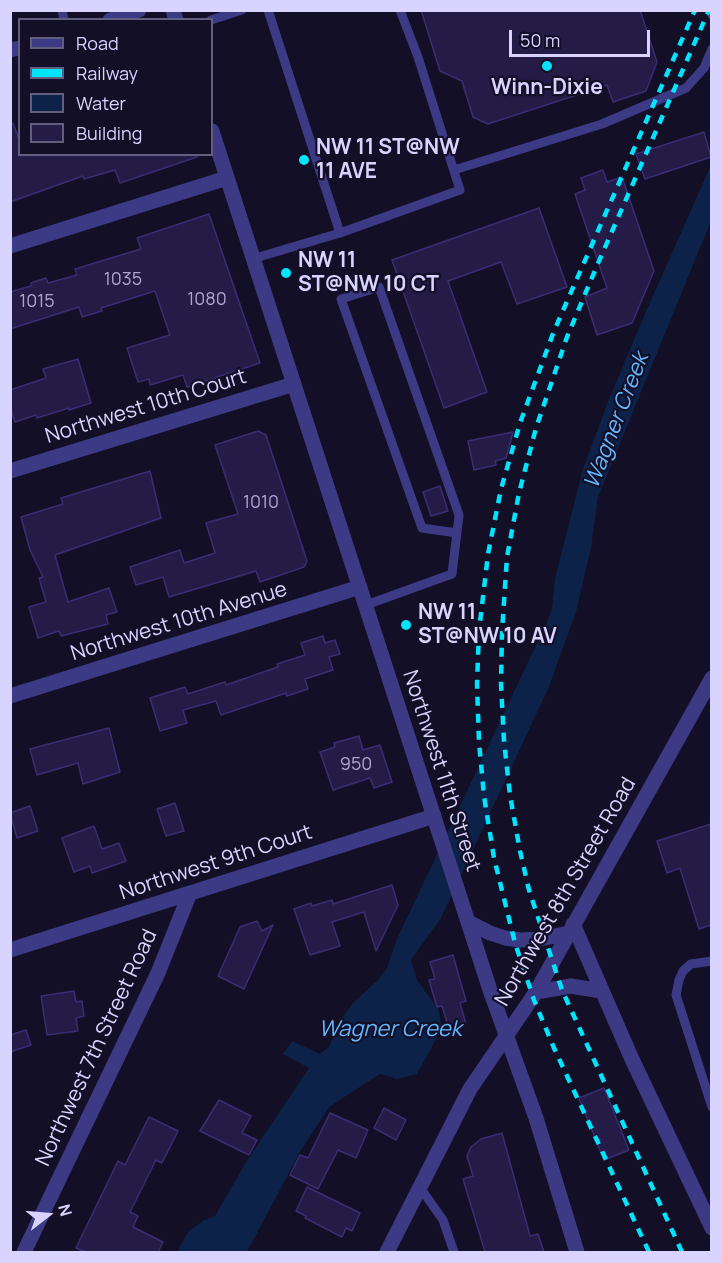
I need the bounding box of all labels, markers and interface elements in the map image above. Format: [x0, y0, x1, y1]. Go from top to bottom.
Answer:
legend [18, 18, 213, 156]
scale bar [512, 18, 653, 56]
text: 50 m [520, 28, 560, 52]
text: Road [76, 31, 119, 55]
marker: Winn-Dixie [540, 59, 554, 73]
text: Railway [76, 61, 138, 85]
place label: Winn-Dixie [491, 75, 603, 101]
text: Water [76, 91, 126, 115]
text: Building [76, 121, 142, 145]
place label: NW 11 ST@NW 11 AVE [316, 135, 460, 185]
marker: NW 11 ST@NW 11 AVE [297, 153, 311, 167]
place label: NW 11 ST@NW 10 CT [298, 248, 439, 298]
marker: NW 11 ST@NW 10 CT [279, 266, 293, 280]
house number: 1035 [104, 269, 142, 291]
house number: 1080 [187, 289, 227, 311]
house number: 1015 [19, 291, 55, 313]
water label: Wagner Creek [579, 349, 655, 493]
street label: Northwest 10th Court [42, 364, 250, 450]
house number: 1010 [243, 492, 279, 514]
street label: Northwest 10th Avenue [68, 577, 290, 667]
place label: NW 11 ST@NW 10 AV [418, 600, 557, 650]
marker: NW 11 ST@NW 10 AV [399, 618, 413, 632]
street label: Northwest 11th Street [397, 667, 485, 875]
house number: 950 [340, 754, 372, 776]
street label: Northwest 8th Street Road [490, 773, 642, 1011]
street label: Northwest 9th Court [117, 820, 315, 906]
street label: Northwest 7th Street Road [31, 926, 163, 1170]
water label: Wagner Creek [318, 1017, 462, 1043]
north arrow [18, 1185, 78, 1245]
text: N [53, 1201, 77, 1219]

